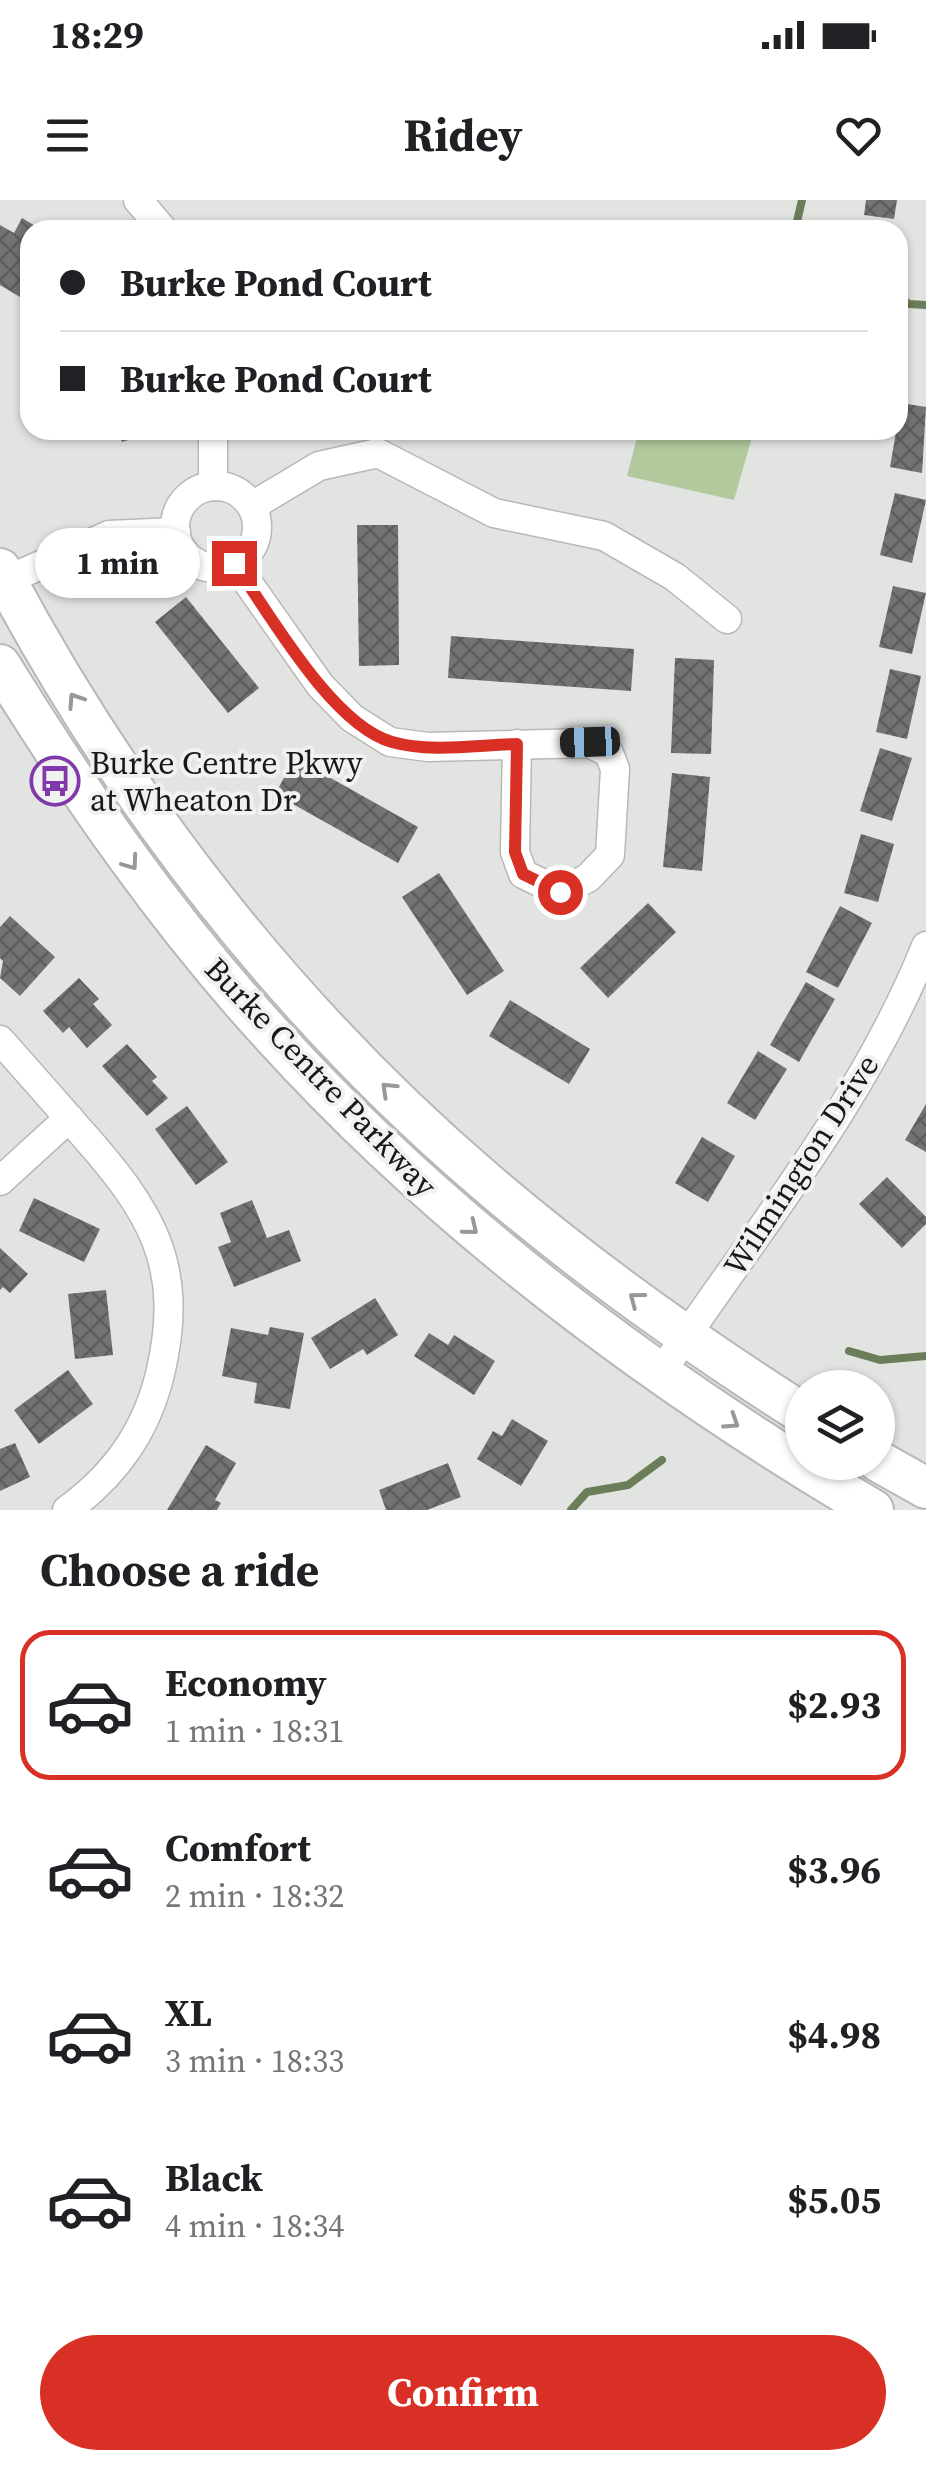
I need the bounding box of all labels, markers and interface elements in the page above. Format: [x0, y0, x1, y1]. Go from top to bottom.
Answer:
text: 18:29 [50, 9, 144, 61]
text: Ridey [404, 104, 522, 166]
icon: menu [40, 108, 95, 163]
icon: heart [831, 108, 886, 163]
text: Burke Pond Court [120, 257, 432, 309]
text: Burke Pond Court [120, 353, 432, 405]
callout: 1 min [34, 528, 199, 598]
text: 1 min [76, 541, 159, 585]
route end [212, 541, 257, 586]
one-way arrow [69, 693, 88, 711]
car [559, 726, 621, 758]
place label: Burke Centre Pkwy at Wheaton Dr [90, 741, 363, 822]
bus stop icon: Burke Centre Pkwy at Wheaton Dr [29, 755, 81, 807]
one-way arrow [120, 852, 137, 870]
route start [538, 870, 583, 915]
street label: Burke Centre Parkway [195, 948, 447, 1207]
street label: Wilmington Drive [713, 1046, 889, 1284]
one-way arrow [381, 1083, 399, 1101]
one-way arrow [460, 1216, 478, 1234]
one-way arrow [629, 1293, 647, 1310]
map controls [785, 1370, 895, 1480]
button: layers [785, 1370, 895, 1480]
one-way arrow [721, 1409, 739, 1428]
text: Choose a ride [40, 1539, 319, 1601]
text: Economy [165, 1657, 327, 1709]
icon: car [45, 1660, 135, 1750]
text: $2.93 [787, 1679, 881, 1731]
text: 1 min · 18:31 [165, 1709, 344, 1753]
text: Comfort [165, 1822, 311, 1874]
icon: car [45, 1825, 135, 1915]
text: $3.96 [787, 1844, 881, 1896]
text: 2 min · 18:32 [165, 1874, 344, 1918]
text: XL [165, 1987, 212, 2039]
icon: car [45, 1990, 135, 2080]
text: $4.98 [787, 2009, 881, 2061]
text: 3 min · 18:33 [165, 2039, 344, 2083]
text: Black [165, 2152, 263, 2204]
icon: car [45, 2155, 135, 2245]
text: $5.05 [787, 2174, 881, 2226]
text: 4 min · 18:34 [165, 2204, 344, 2248]
button: Confirm [40, 2335, 886, 2450]

